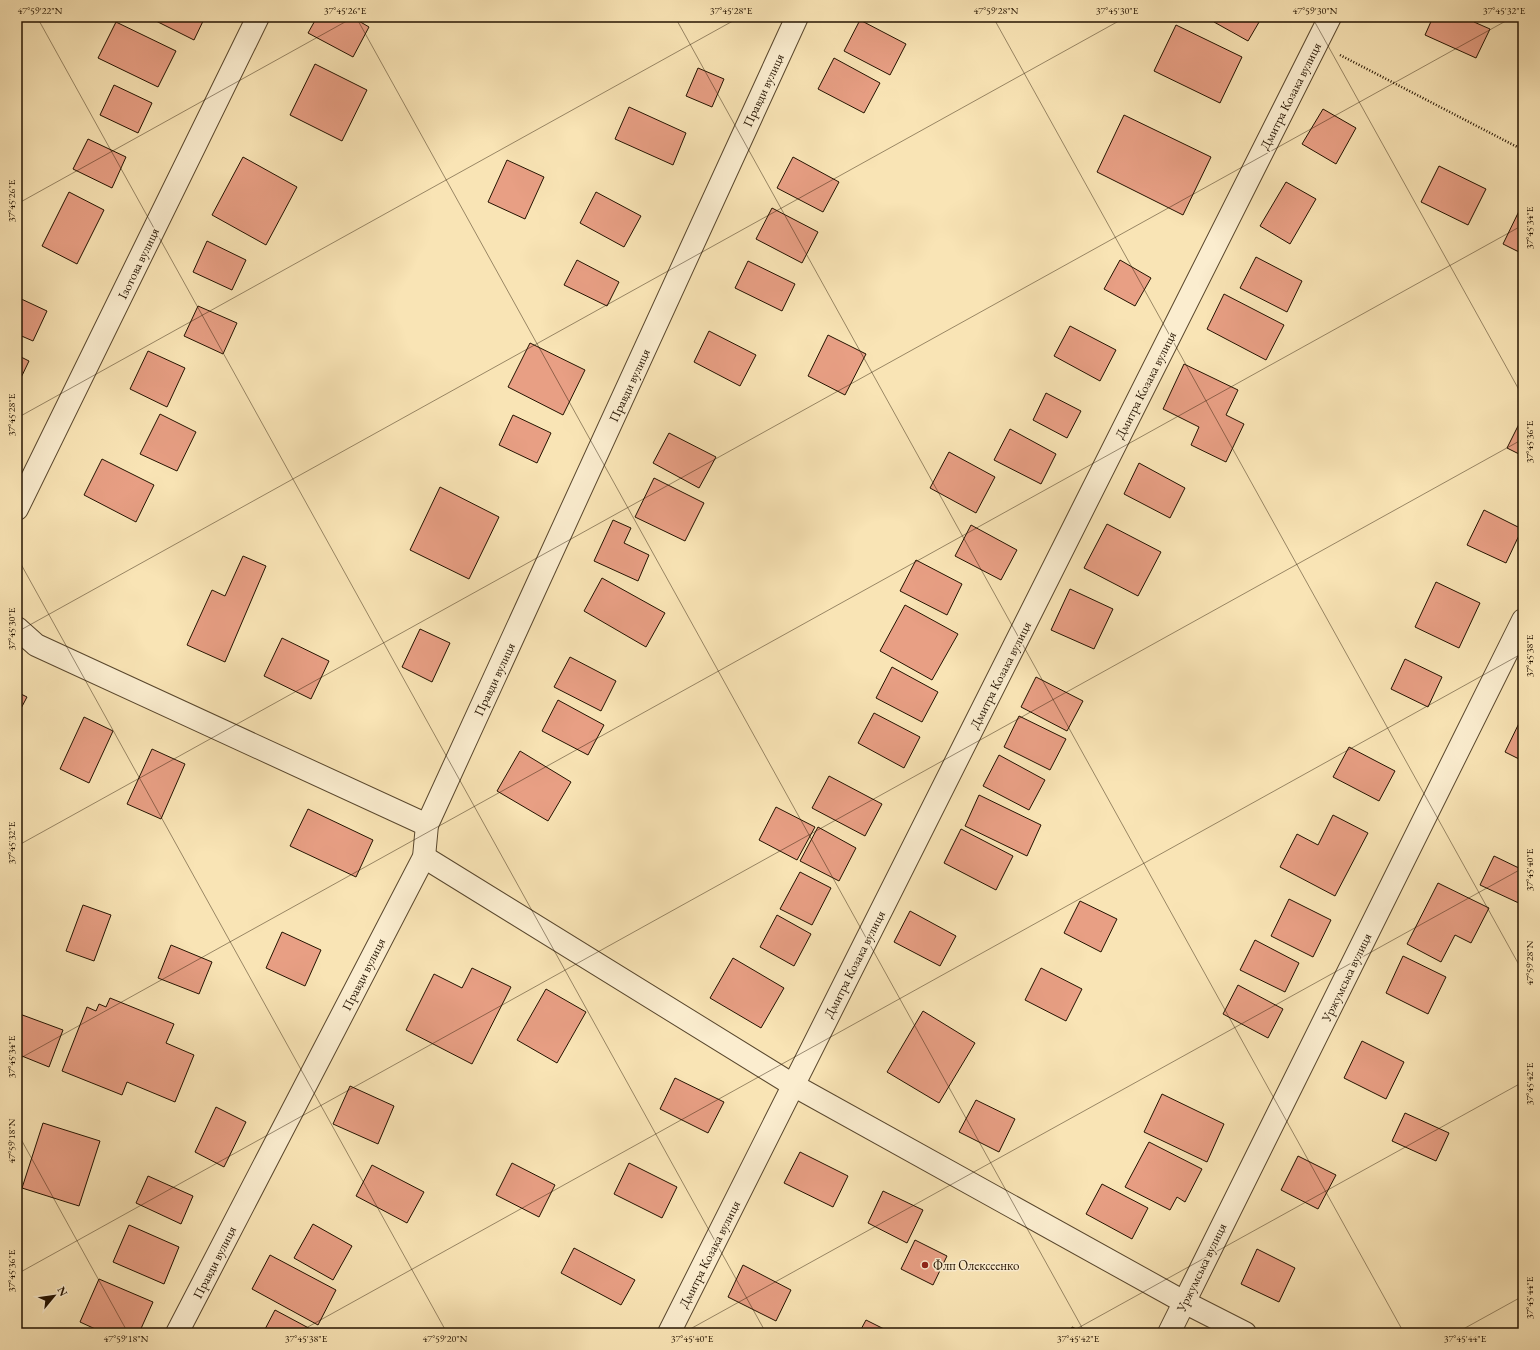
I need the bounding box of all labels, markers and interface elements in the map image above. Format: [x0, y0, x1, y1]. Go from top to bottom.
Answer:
text: 47°59'22"N [18, 4, 63, 17]
text: 37°45'26"E [324, 4, 367, 17]
text: 37°45'28"E [710, 4, 753, 17]
text: 47°59'28"N [974, 4, 1019, 17]
text: 37°45'30"E [1096, 4, 1139, 17]
text: 47°59'30"N [1293, 4, 1338, 17]
text: 37°45'32"E [1483, 4, 1526, 17]
street label: Дмитра Козака вулиця [1256, 39, 1325, 153]
street label: Правди вулиця [739, 50, 788, 130]
text: 37°45'26"E [5, 179, 18, 222]
text: 37°45'34"E [1523, 206, 1536, 249]
street label: Ізотова вулиця [114, 225, 163, 302]
street label: Дмитра Козака вулиця [1111, 328, 1180, 442]
street label: Правди вулиця [605, 345, 654, 425]
text: 37°45'28"E [5, 393, 18, 436]
text: 37°45'36"E [1523, 420, 1536, 463]
text: 37°45'30"E [5, 607, 18, 650]
street label: Дмитра Козака вулиця [966, 618, 1035, 732]
text: 37°45'38"E [1523, 634, 1536, 677]
street label: Правди вулиця [470, 639, 519, 719]
text: 37°45'32"E [5, 821, 18, 864]
text: 37°45'40"E [1523, 848, 1536, 891]
street label: Дмитра Козака вулиця [820, 907, 889, 1021]
street label: Уржумська вулиця [1317, 930, 1375, 1025]
street label: Правди вулиця [338, 935, 389, 1013]
text: 47°59'28"N [1523, 940, 1536, 985]
text: 37°45'34"E [5, 1035, 18, 1078]
text: 37°45'42"E [1523, 1062, 1536, 1105]
text: 47°59'18"N [5, 1118, 18, 1163]
street label: Дмитра Козака вулиця [675, 1197, 744, 1311]
street label: Уржумська вулиця [1172, 1220, 1230, 1315]
street label: Правди вулиця [189, 1223, 240, 1301]
text: 37°45'36"E [5, 1249, 18, 1292]
place label: Флп Олексеенко [933, 1257, 1019, 1274]
marker: Флп Олексеенко [920, 1260, 930, 1270]
north arrow [34, 1276, 74, 1316]
text: 37°45'44"E [1523, 1276, 1536, 1319]
text: N [54, 1284, 71, 1299]
text: 47°59'18"N [104, 1332, 149, 1345]
text: 37°45'38"E [285, 1332, 328, 1345]
text: 47°59'20"N [423, 1332, 468, 1345]
text: 37°45'40"E [671, 1332, 714, 1345]
text: 37°45'42"E [1057, 1332, 1100, 1345]
text: 37°45'44"E [1444, 1332, 1487, 1345]

